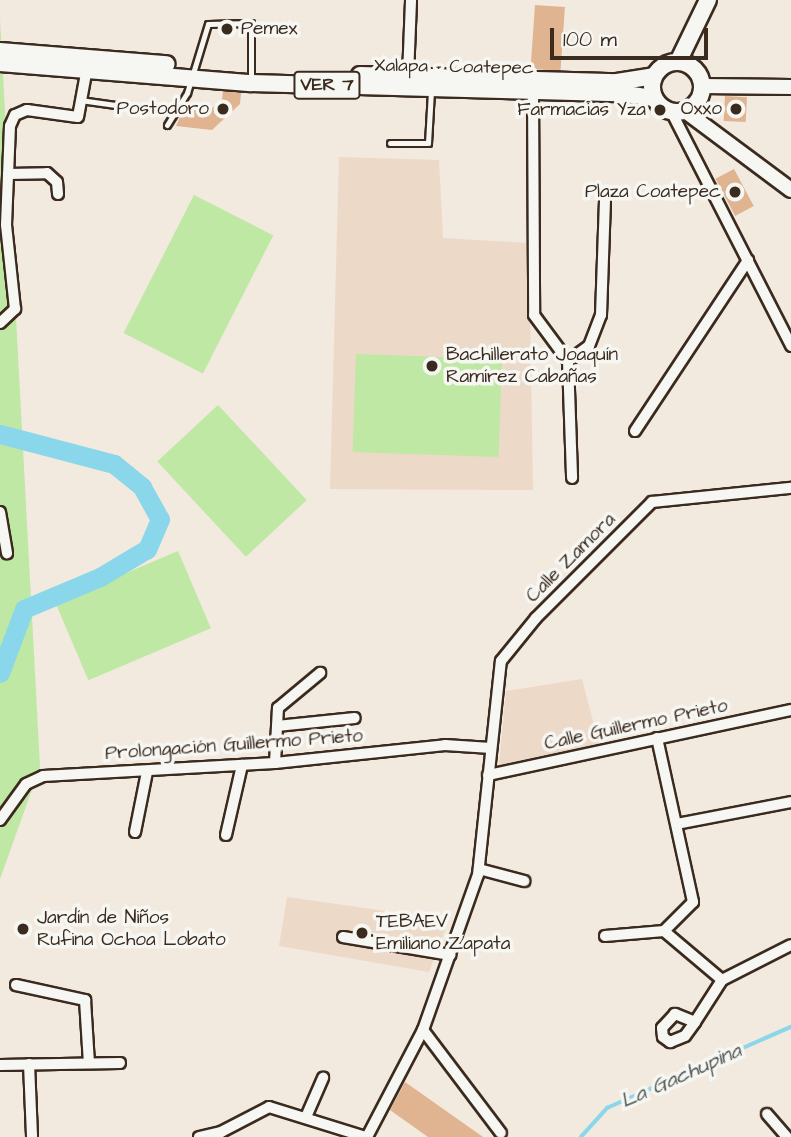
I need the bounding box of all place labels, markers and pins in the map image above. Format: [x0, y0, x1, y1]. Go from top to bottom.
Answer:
place label: Pemex [241, 18, 297, 40]
marker: Pemex [219, 21, 235, 37]
place label: Postodoro [117, 98, 209, 120]
place label: Oxxo [681, 98, 722, 120]
place label: Farmacias Yza [517, 99, 646, 121]
marker: Postodoro [215, 101, 231, 117]
marker: Oxxo [728, 101, 744, 117]
marker: Farmacias Yza [652, 102, 668, 118]
place label: Plaza Coatepec [585, 181, 721, 203]
marker: Plaza Coatepec [727, 184, 743, 200]
place label: Bachillerato Joaquín Ramírez Cabañas [446, 344, 618, 388]
marker: Bachillerato Joaquín Ramírez Cabañas [424, 358, 440, 374]
place label: Jardín de Niños Rufina Ochoa Lobato [37, 907, 226, 951]
place label: TEBAEV Emiliano Zapata [376, 911, 510, 955]
marker: Jardín de Niños Rufina Ochoa Lobato [15, 921, 31, 937]
marker: TEBAEV Emiliano Zapata [354, 925, 370, 941]

